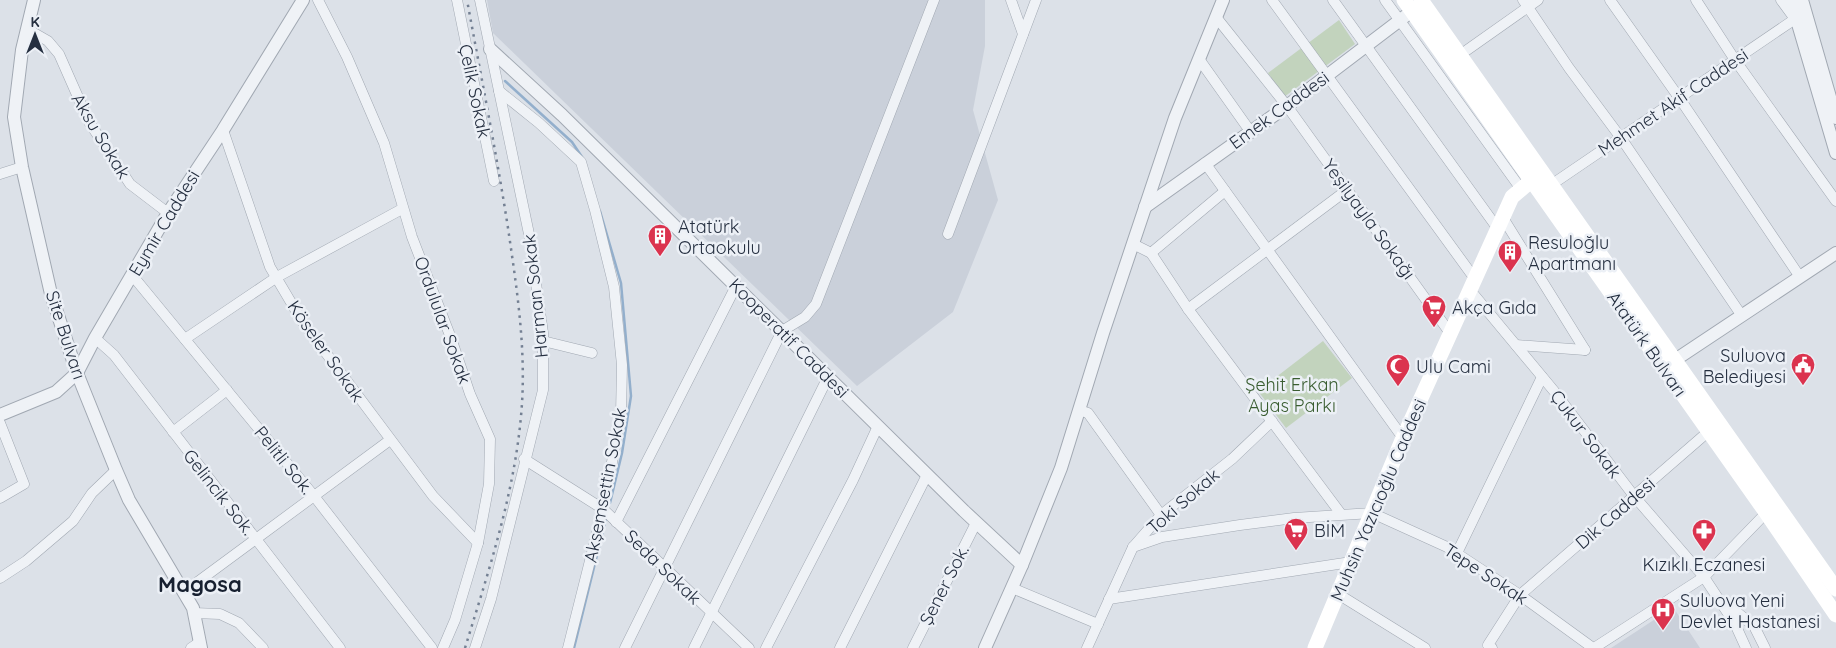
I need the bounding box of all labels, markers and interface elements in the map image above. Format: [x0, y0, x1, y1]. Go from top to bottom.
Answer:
north arrow [10, 10, 60, 60]
text: K [30, 13, 40, 31]
street label: Çelik Sokak [454, 42, 496, 140]
street label: Mehmet Akif Caddesi [1593, 43, 1753, 161]
street label: Emek Caddesi [1224, 66, 1334, 154]
street label: Aksu Sokak [66, 89, 136, 183]
street label: Yeşilyayla Sokağı [1318, 154, 1420, 284]
street label: Eymir Caddesi [123, 166, 205, 280]
place label: Atatürk Ortaokulu [678, 215, 761, 259]
building icon: Atatürk Ortaokulu [647, 223, 673, 257]
place label: Resuloğlu Apartmanı [1528, 231, 1616, 275]
street label: Harman Sokak [517, 233, 553, 359]
building icon: Resuloğlu Apartmanı [1497, 239, 1523, 273]
street label: Ordulular Sokak [409, 253, 477, 387]
street label: Kooperatif Caddesi [724, 273, 854, 403]
street label: Atatürk Bulvarı [1602, 287, 1692, 401]
street label: Site Bulvarı [41, 288, 91, 382]
supermarket icon: Akça Gıda [1421, 294, 1447, 328]
street label: Köseler Sokak [283, 296, 369, 406]
place label: Akça Gıda [1452, 296, 1537, 319]
place label: Suluova Belediyesi [1703, 344, 1786, 388]
public building icon: Suluova Belediyesi [1790, 352, 1816, 386]
mosque icon: Ulu Cami [1385, 353, 1411, 387]
place label: Ulu Cami [1416, 355, 1491, 378]
park label: Şehit Erkan Ayas Parkı [1245, 373, 1339, 417]
street label: Çukur Sokak [1545, 385, 1627, 483]
street label: Muhsin Yazıcıoğlu Caddesi [1325, 396, 1431, 604]
street label: Akşemsettin Sokak [579, 406, 631, 564]
street label: Pelitli Sok. [249, 421, 319, 499]
street label: Gelincik Sok. [178, 444, 260, 540]
street label: Toki Sokak [1142, 463, 1224, 539]
street label: Dik Caddesi [1570, 472, 1660, 554]
supermarket icon: BİM [1283, 517, 1309, 551]
pharmacy icon: Kızıklı Eczanesi [1691, 518, 1717, 552]
place label: BİM [1314, 519, 1345, 542]
street label: Seda Sokak [620, 525, 706, 609]
street label: Tepe Sokak [1439, 538, 1533, 610]
street label: Şener Sok. [914, 541, 974, 629]
place label: Kızıklı Eczanesi [1643, 553, 1765, 576]
district label: Magosa [158, 570, 242, 598]
place label: Suluova Yeni Devlet Hastanesi [1680, 589, 1820, 633]
hospital icon: Suluova Yeni Devlet Hastanesi [1650, 597, 1676, 631]

